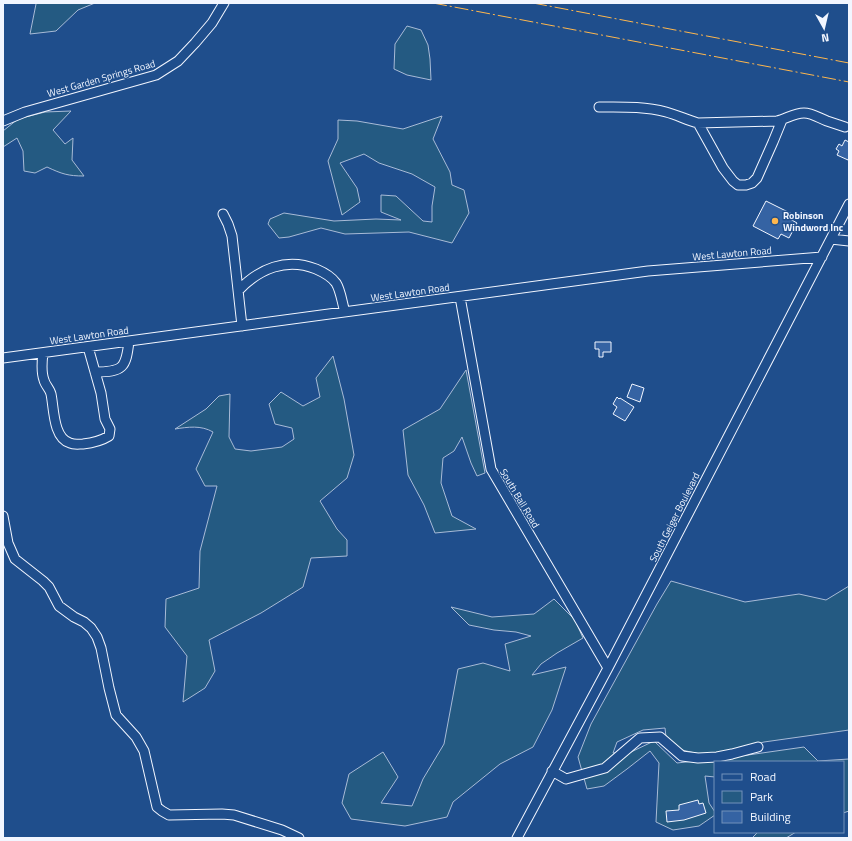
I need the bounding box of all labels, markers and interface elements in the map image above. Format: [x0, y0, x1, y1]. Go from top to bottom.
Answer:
north arrow [804, 8, 844, 48]
text: N [821, 29, 830, 46]
street label: West Garden Springs Road [45, 56, 157, 101]
place label: Robinson Windword Inc [783, 208, 844, 235]
marker: Robinson Windword Inc [770, 216, 780, 226]
street label: West Lawton Road [692, 243, 772, 264]
street label: West Lawton Road [370, 280, 450, 305]
street label: West Lawton Road [49, 323, 129, 348]
street label: South Ball Road [496, 466, 543, 531]
street label: South Geiger Boulevard [645, 470, 704, 565]
legend [714, 761, 844, 833]
text: Road [750, 767, 776, 786]
text: Park [750, 787, 773, 806]
text: Building [750, 807, 791, 826]

